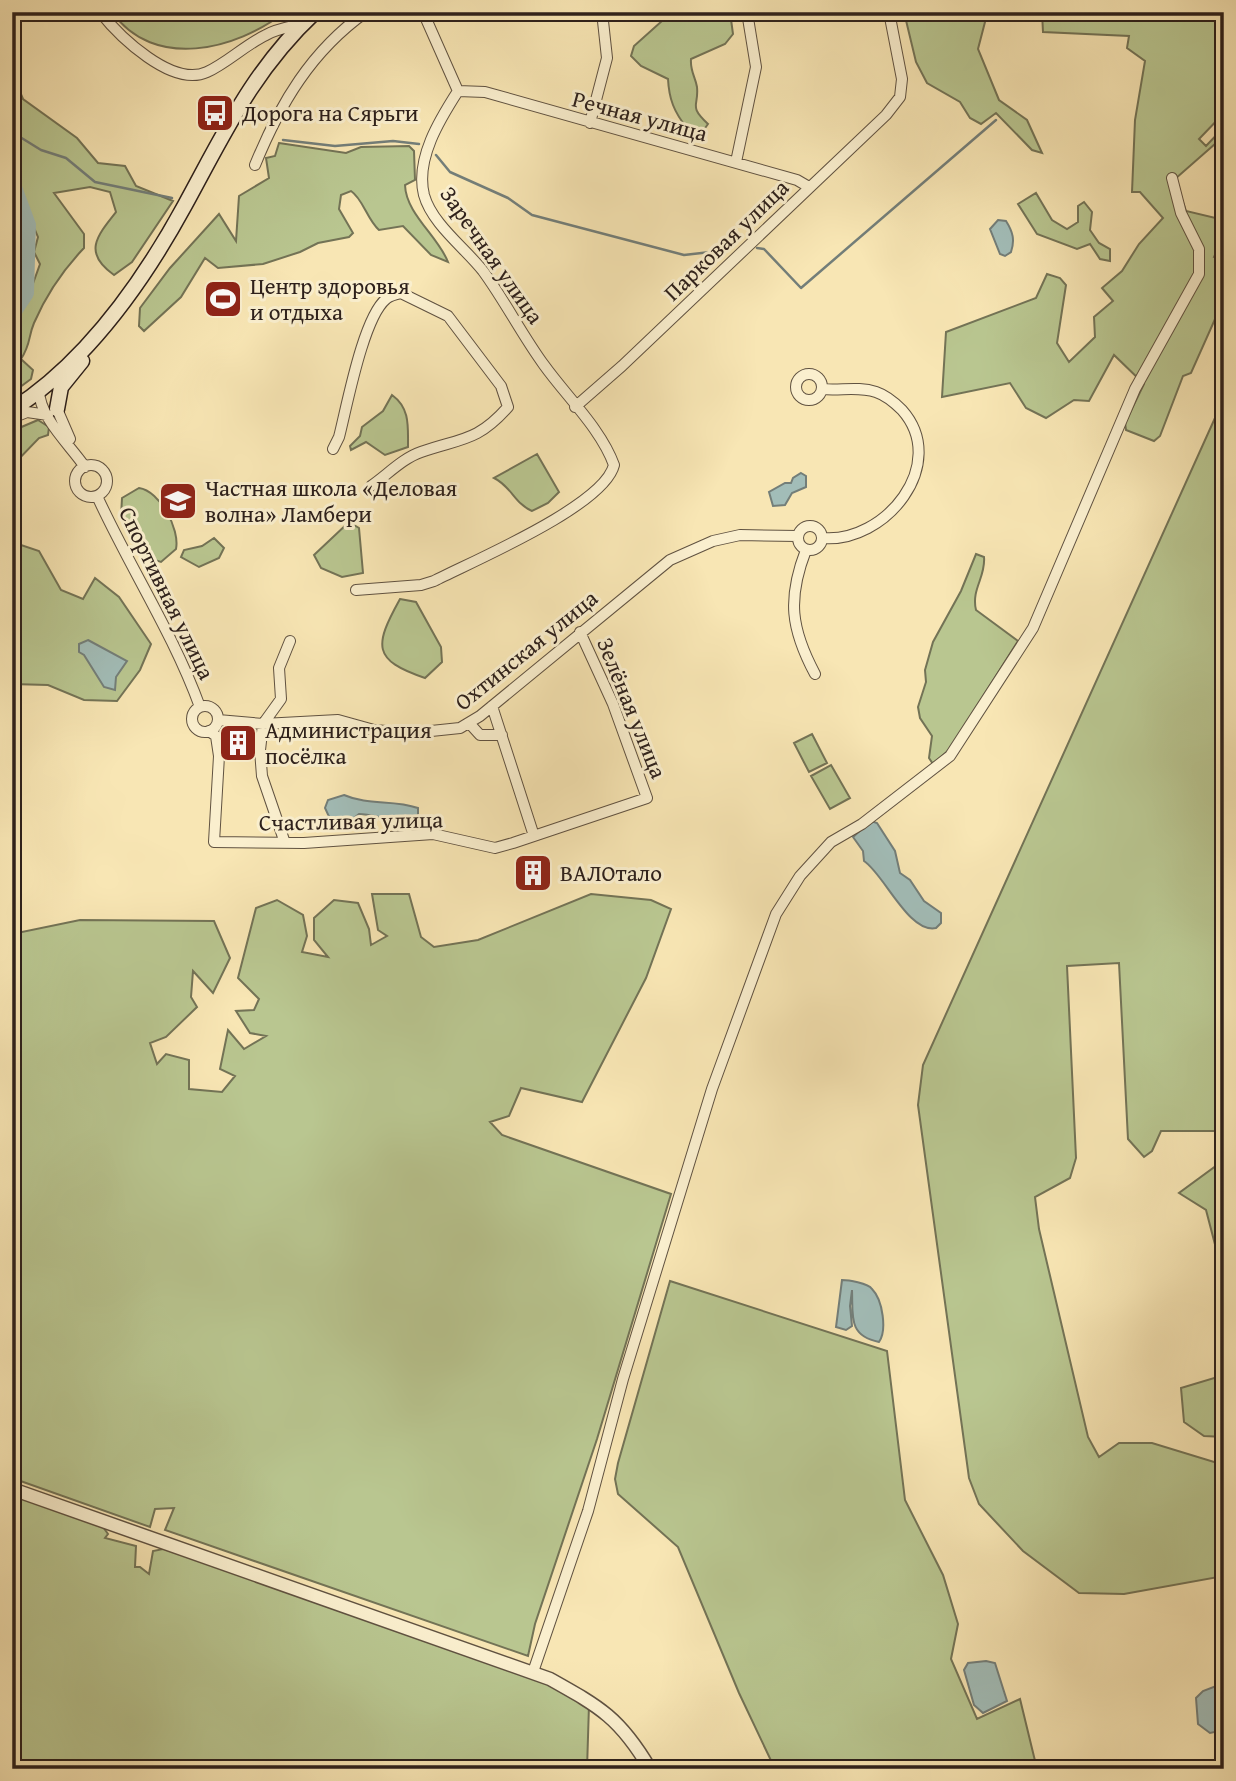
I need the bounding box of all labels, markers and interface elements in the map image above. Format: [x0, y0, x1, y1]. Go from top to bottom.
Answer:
street label: Речная улица [569, 82, 711, 149]
bus stop icon: Дорога на Сярьги [194, 92, 236, 134]
place label: Дорога на Сярьги [241, 96, 419, 129]
street label: Парковая улица [656, 171, 796, 308]
street label: Заречная улица [433, 179, 552, 330]
place label: Центр здоровья и отдыха [250, 269, 410, 328]
sports icon: Центр здоровья и отдыха [202, 278, 244, 320]
place label: Частная школа «Деловая волна» Ламбери [205, 471, 458, 530]
school or university icon: Частная школа «Деловая волна» Ламбери [157, 480, 199, 522]
street label: Спортивная улица [111, 501, 224, 685]
street label: Охтинская улица [447, 581, 604, 718]
street label: Зелёная улица [589, 632, 676, 783]
place label: Администрация посёлка [265, 713, 432, 772]
building icon: Администрация посёлка [217, 722, 259, 764]
street label: Счастливая улица [259, 802, 443, 839]
building icon: ВАЛОтало [512, 852, 554, 894]
place label: ВАЛОтало [560, 856, 662, 889]

